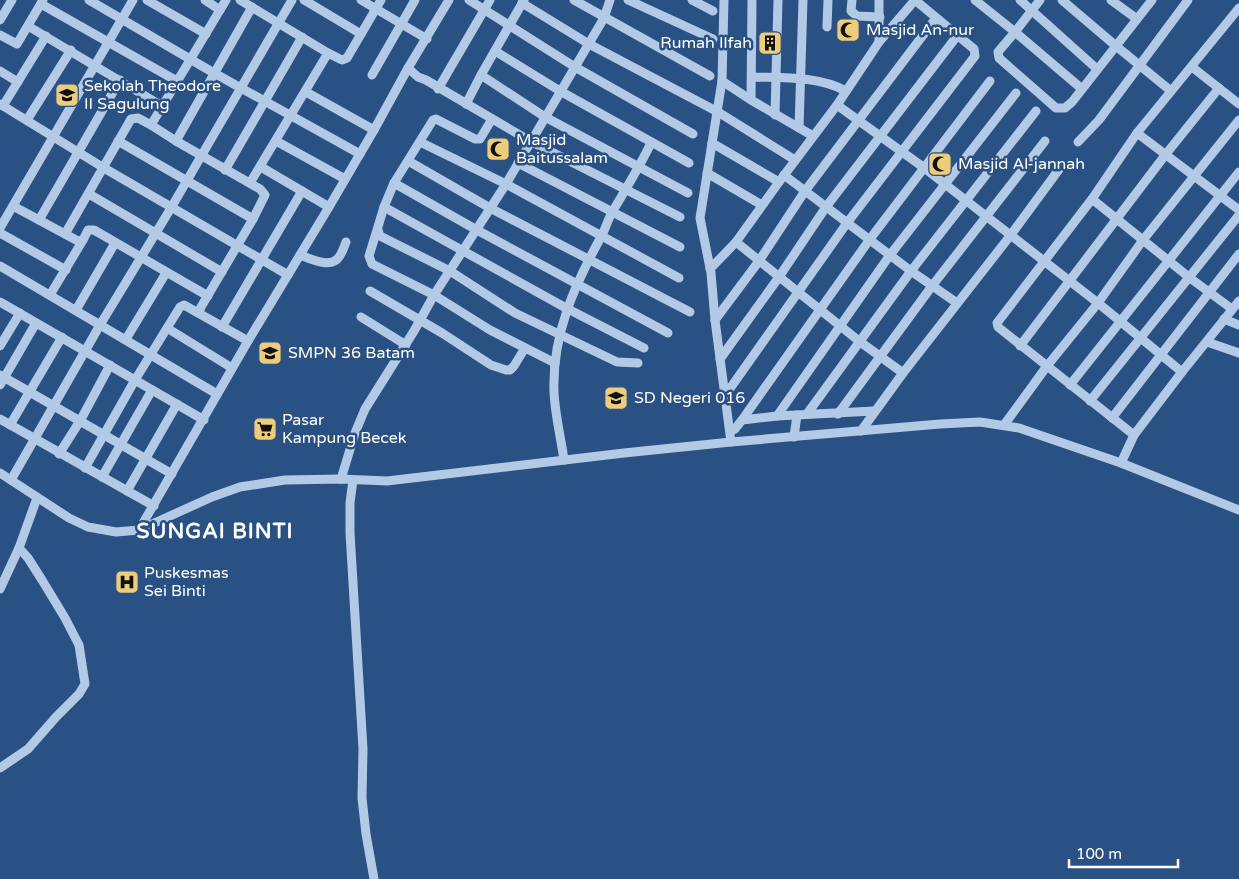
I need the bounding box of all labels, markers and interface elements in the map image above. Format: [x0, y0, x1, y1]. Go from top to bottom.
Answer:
mosque icon: Masjid An-nur [835, 17, 861, 43]
place label: Masjid An-nur [866, 20, 975, 40]
building icon: Rumah Ilfah [757, 30, 783, 56]
place label: Rumah Ilfah [660, 33, 752, 53]
place label: Sekolah Theodore II Sagulung [84, 76, 221, 114]
school or university icon: Sekolah Theodore II Sagulung [54, 82, 80, 108]
place label: Masjid Baitussalam [516, 130, 608, 168]
mosque icon: Masjid Baitussalam [485, 136, 511, 162]
mosque icon: Masjid Al-jannah [927, 151, 953, 177]
place label: Masjid Al-jannah [958, 154, 1085, 174]
school or university icon: SMPN 36 Batam [257, 340, 283, 366]
place label: SMPN 36 Batam [288, 343, 415, 363]
school or university icon: SD Negeri 016 [603, 385, 629, 411]
place label: SD Negeri 016 [634, 388, 745, 408]
place label: Pasar Kampung Becek [282, 410, 407, 448]
supermarket icon: Pasar Kampung Becek [252, 416, 278, 442]
district label: SUNGAI BINTI [137, 519, 293, 544]
place label: Puskesmas Sei Binti [144, 563, 229, 601]
hospital icon: Puskesmas Sei Binti [114, 569, 140, 595]
scale bar [1069, 836, 1178, 868]
text: 100 m [1076, 845, 1122, 863]

